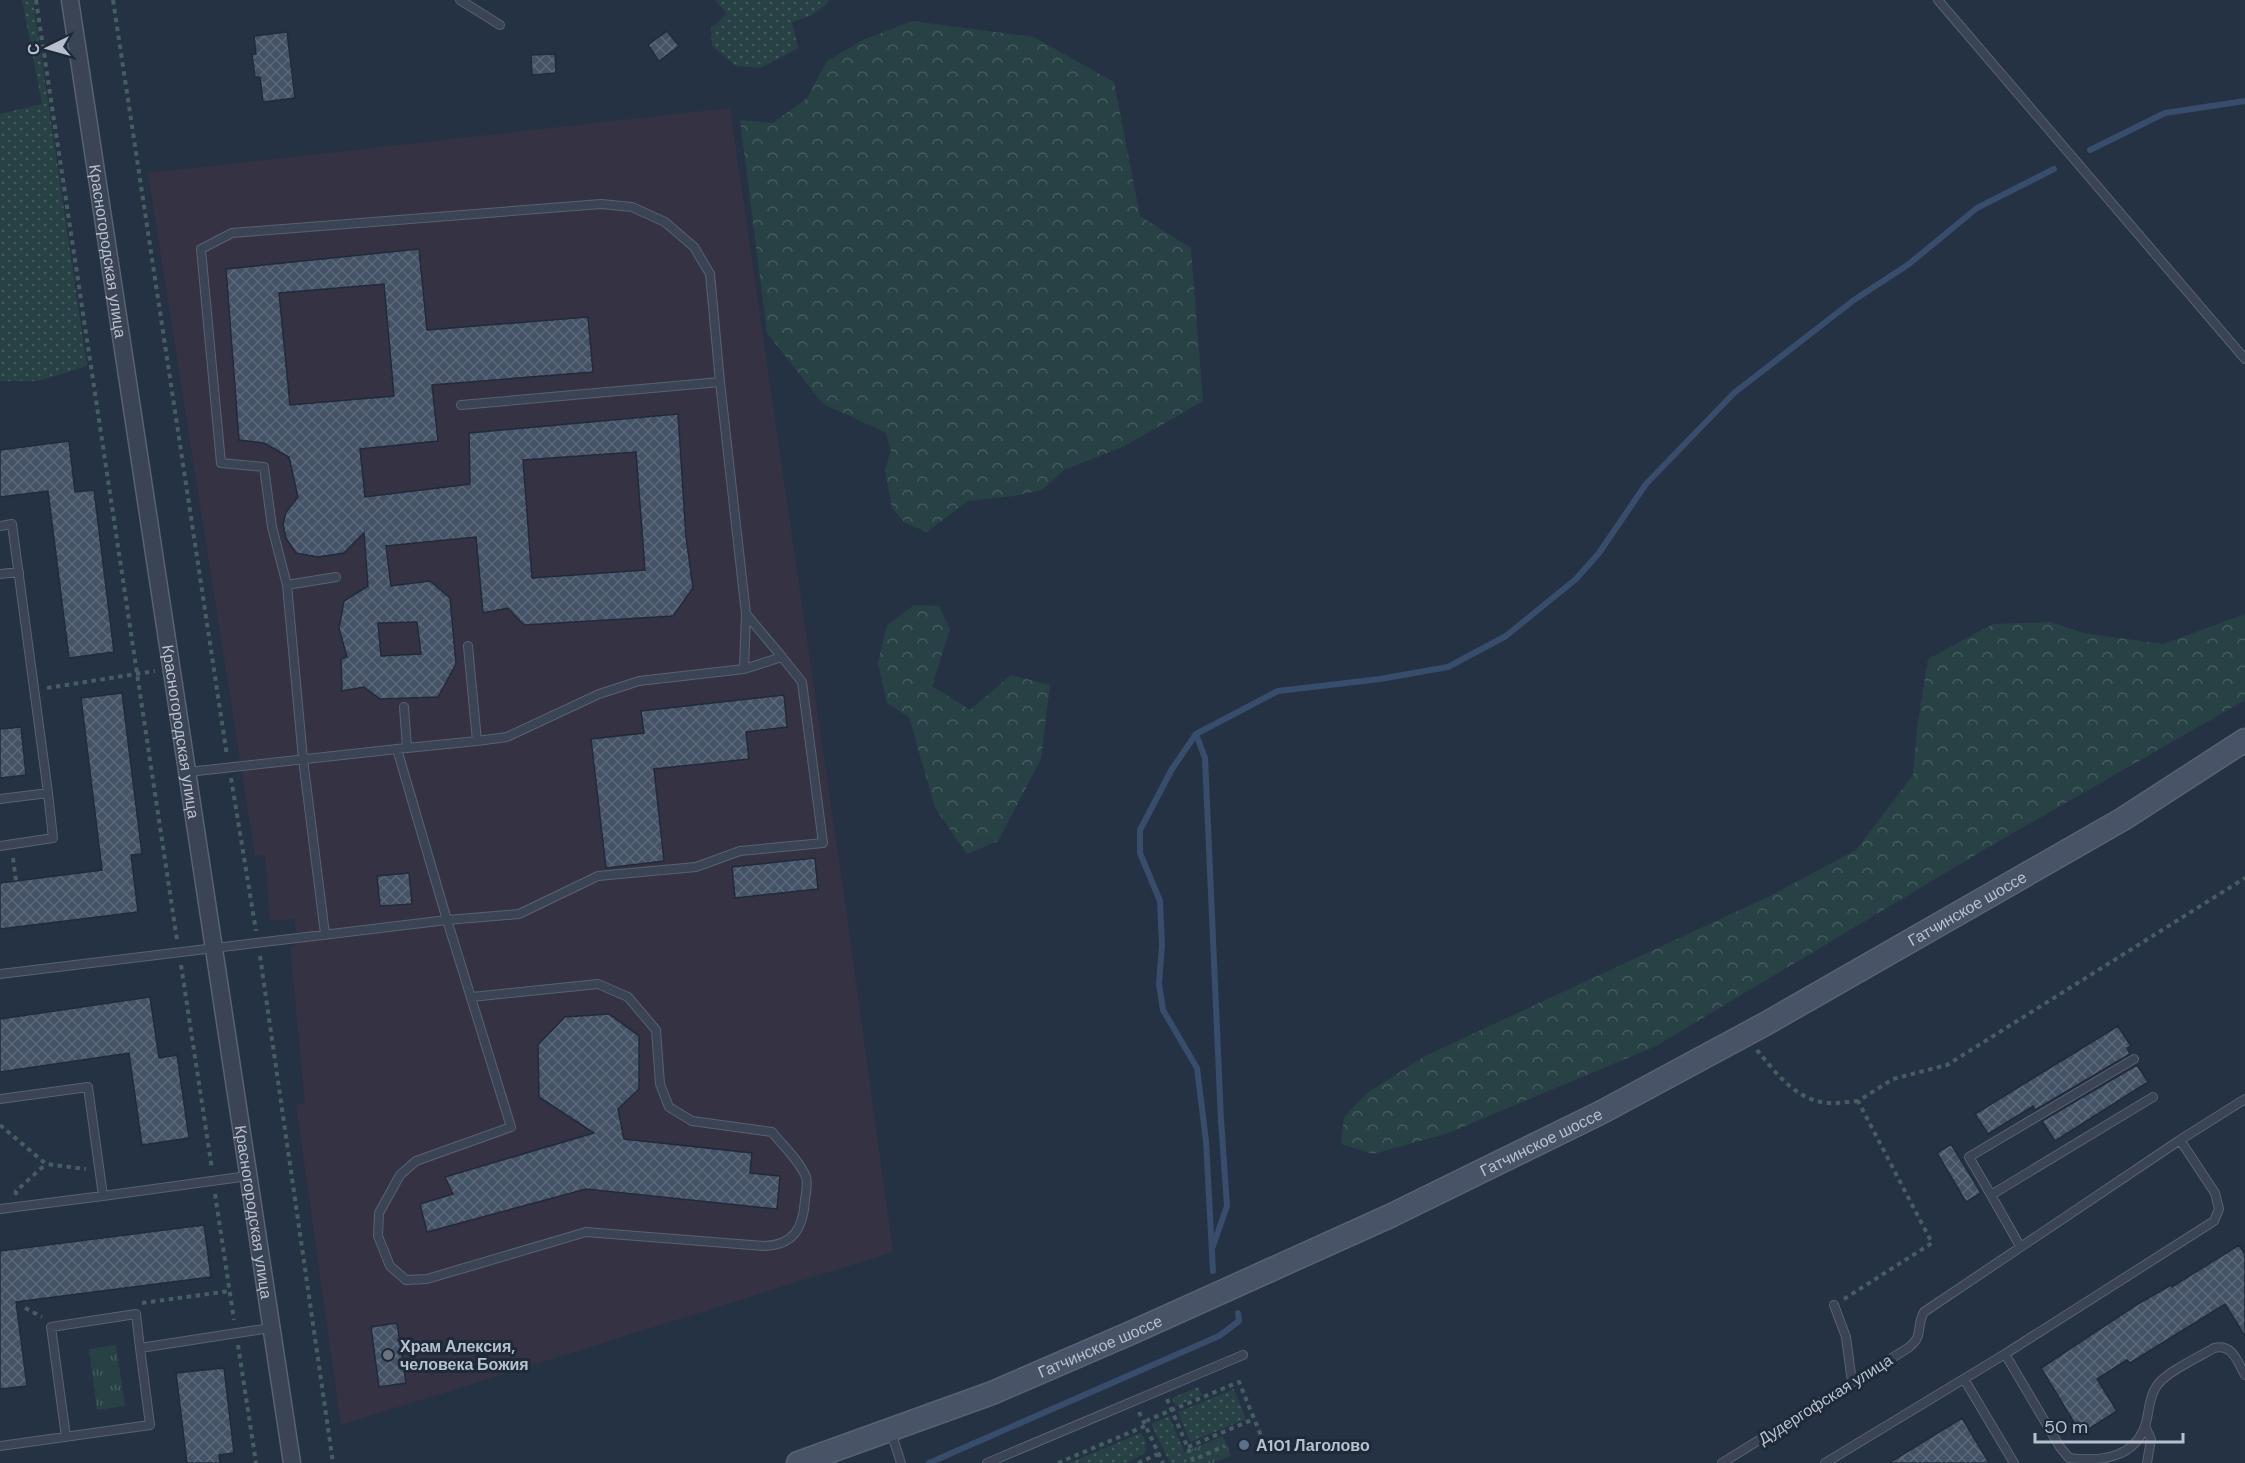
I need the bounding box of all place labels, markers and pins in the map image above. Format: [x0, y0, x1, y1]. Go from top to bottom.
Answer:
place label: Храм Алексия, человека Божия [400, 1336, 529, 1375]
marker: Храм Алексия, человека Божия [381, 1348, 395, 1362]
place label: А101 Лаголово [1256, 1435, 1370, 1456]
marker: А101 Лаголово [1237, 1438, 1251, 1452]

